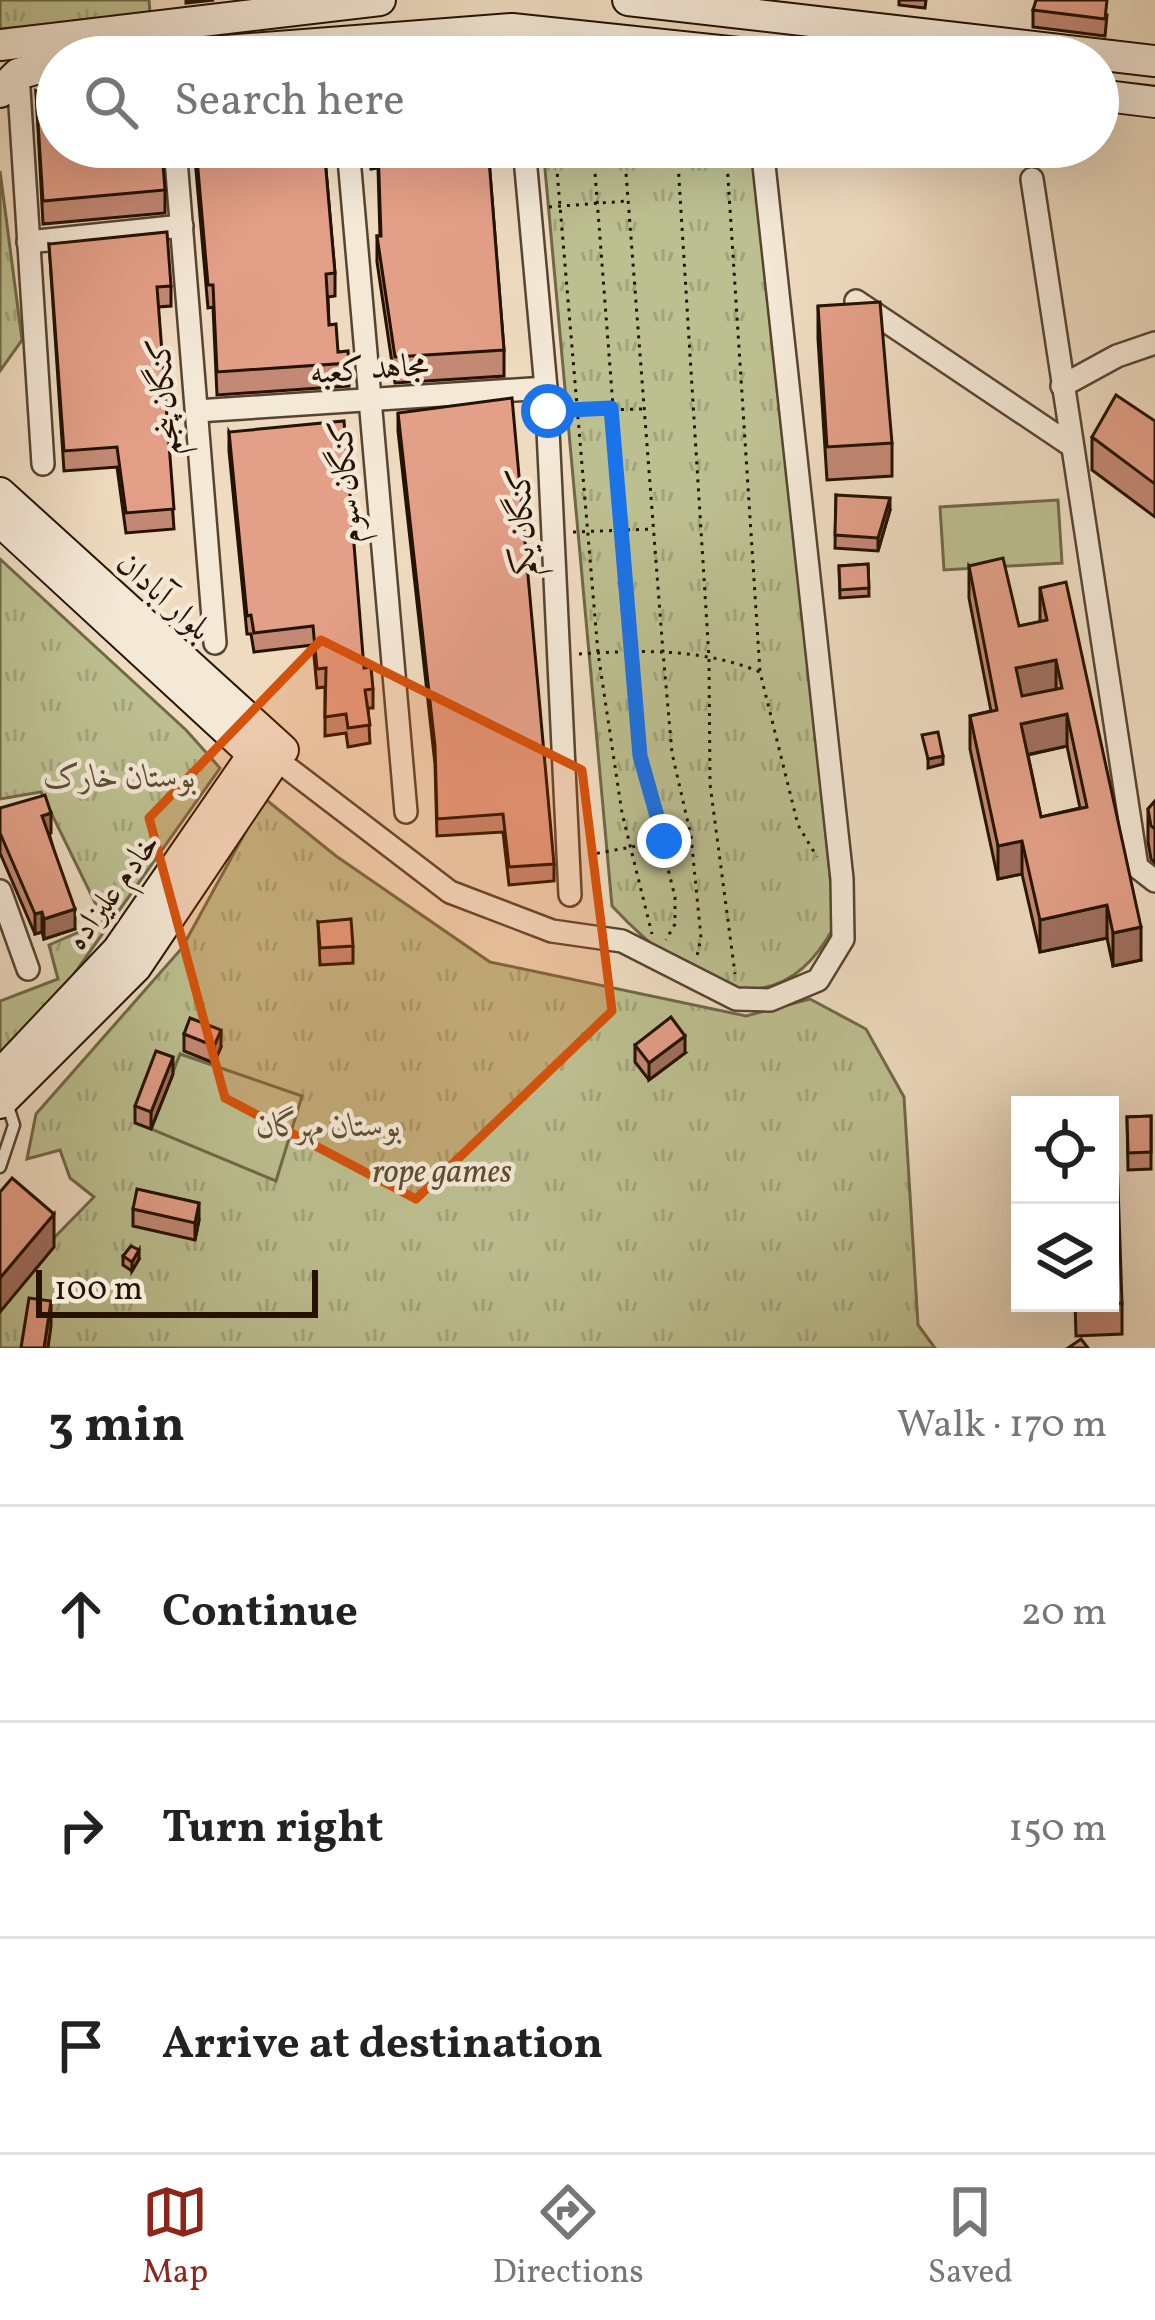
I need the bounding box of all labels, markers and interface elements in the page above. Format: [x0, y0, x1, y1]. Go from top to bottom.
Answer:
search box [36, 36, 1119, 168]
icon: search [78, 69, 144, 135]
text: Search here [174, 71, 405, 134]
street label: کنگان پنجم [137, 335, 199, 458]
street label: مجاهد کعبه [308, 344, 430, 398]
route start [521, 384, 575, 438]
street label: کنگان سوم [319, 418, 379, 545]
street label: کنگان یکم [497, 466, 555, 577]
street label: بلوار آبادان [105, 543, 220, 653]
park label: بوستان خارک [44, 756, 196, 802]
route end [637, 814, 691, 868]
street label: خادم علیزاده [56, 824, 175, 962]
map controls [1011, 1096, 1119, 1312]
button: locate [1011, 1096, 1119, 1204]
park label: بوستان مهرگان [256, 1105, 402, 1151]
park label: rope games [372, 1151, 512, 1197]
button: layers [1011, 1204, 1119, 1312]
scale bar [36, 1264, 318, 1317]
text: 100 m [54, 1268, 143, 1314]
text: 3 min [48, 1391, 185, 1462]
text: Walk · 170 m [897, 1399, 1107, 1453]
icon: ahead [48, 1581, 114, 1647]
text: Continue [162, 1582, 358, 1645]
text: 20 m [1021, 1587, 1107, 1641]
icon: right [48, 1797, 114, 1863]
text: Turn right [162, 1798, 383, 1861]
text: 150 m [1008, 1803, 1107, 1857]
icon: arrive [48, 2013, 114, 2079]
text: Arrive at destination [162, 2014, 603, 2077]
tab: Map [142, 2179, 208, 2297]
tab: Directions [492, 2179, 644, 2297]
tab: Saved [928, 2179, 1013, 2297]

